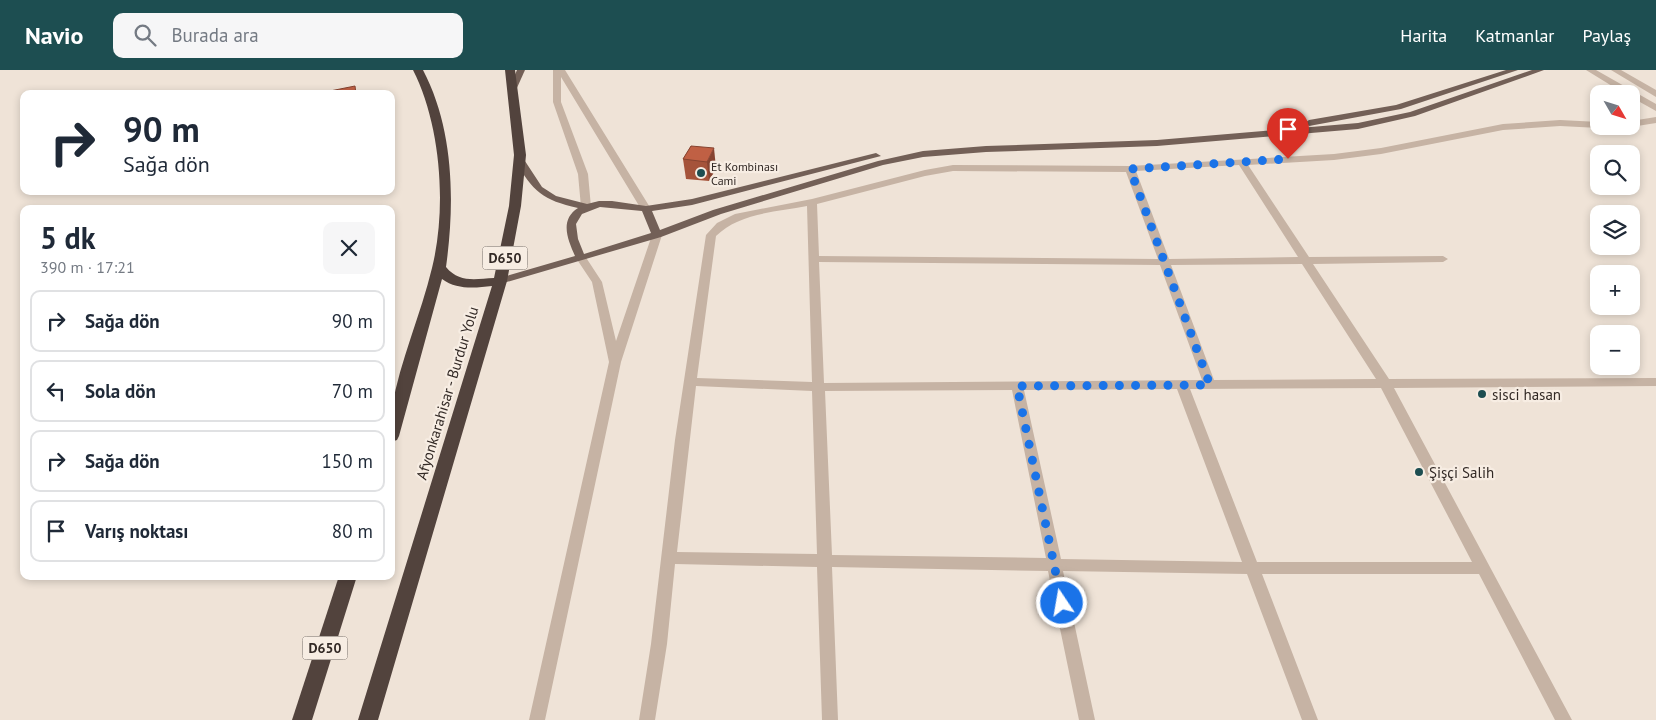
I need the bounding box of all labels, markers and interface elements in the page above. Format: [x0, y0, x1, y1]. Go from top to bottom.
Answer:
search box [113, 13, 463, 58]
text: Navio [25, 20, 83, 51]
icon: search [131, 21, 159, 49]
text: Burada ara [171, 23, 259, 47]
text: Harita [1400, 24, 1447, 47]
text: Katmanlar [1475, 24, 1554, 47]
text: Paylaş [1582, 24, 1631, 47]
north arrow [1590, 85, 1640, 135]
map controls [1590, 85, 1640, 375]
text: 90 m [123, 106, 200, 152]
pin [1267, 108, 1309, 159]
icon: right [40, 110, 105, 175]
icon: arrive [1274, 115, 1302, 143]
button: search [1590, 145, 1640, 195]
text: Sağa dön [123, 150, 210, 178]
place label: Et Kombinası Cami [711, 159, 778, 188]
marker: Et Kombinası Cami [695, 167, 707, 179]
button: layers [1590, 205, 1640, 255]
text: 5 dk [40, 218, 96, 257]
button: close [323, 222, 375, 274]
road number: D650 [482, 247, 528, 270]
text: 390 m · 17:21 [40, 257, 135, 277]
button: + [1590, 265, 1640, 315]
street label: Afyonkarahisar - Burdur Yolu [412, 304, 482, 482]
icon: right [42, 307, 70, 335]
text: Sağa dön [85, 309, 160, 333]
text: 90 m [332, 309, 373, 333]
button: − [1590, 325, 1640, 375]
icon: left [42, 377, 70, 405]
text: Sola dön [85, 379, 156, 403]
text: 70 m [332, 379, 373, 403]
place label: sisci hasan [1492, 385, 1561, 404]
marker: sisci hasan [1476, 388, 1488, 400]
icon: right [42, 447, 70, 475]
text: Sağa dön [85, 449, 160, 473]
text: 150 m [321, 449, 373, 473]
place label: Şişçi Salih [1429, 463, 1494, 482]
marker: Şişçi Salih [1413, 466, 1425, 478]
icon: arrive [42, 517, 70, 545]
text: Varış noktası [85, 519, 188, 543]
text: 80 m [332, 519, 373, 543]
position arrow [1035, 576, 1087, 628]
road number: D650 [302, 636, 348, 660]

